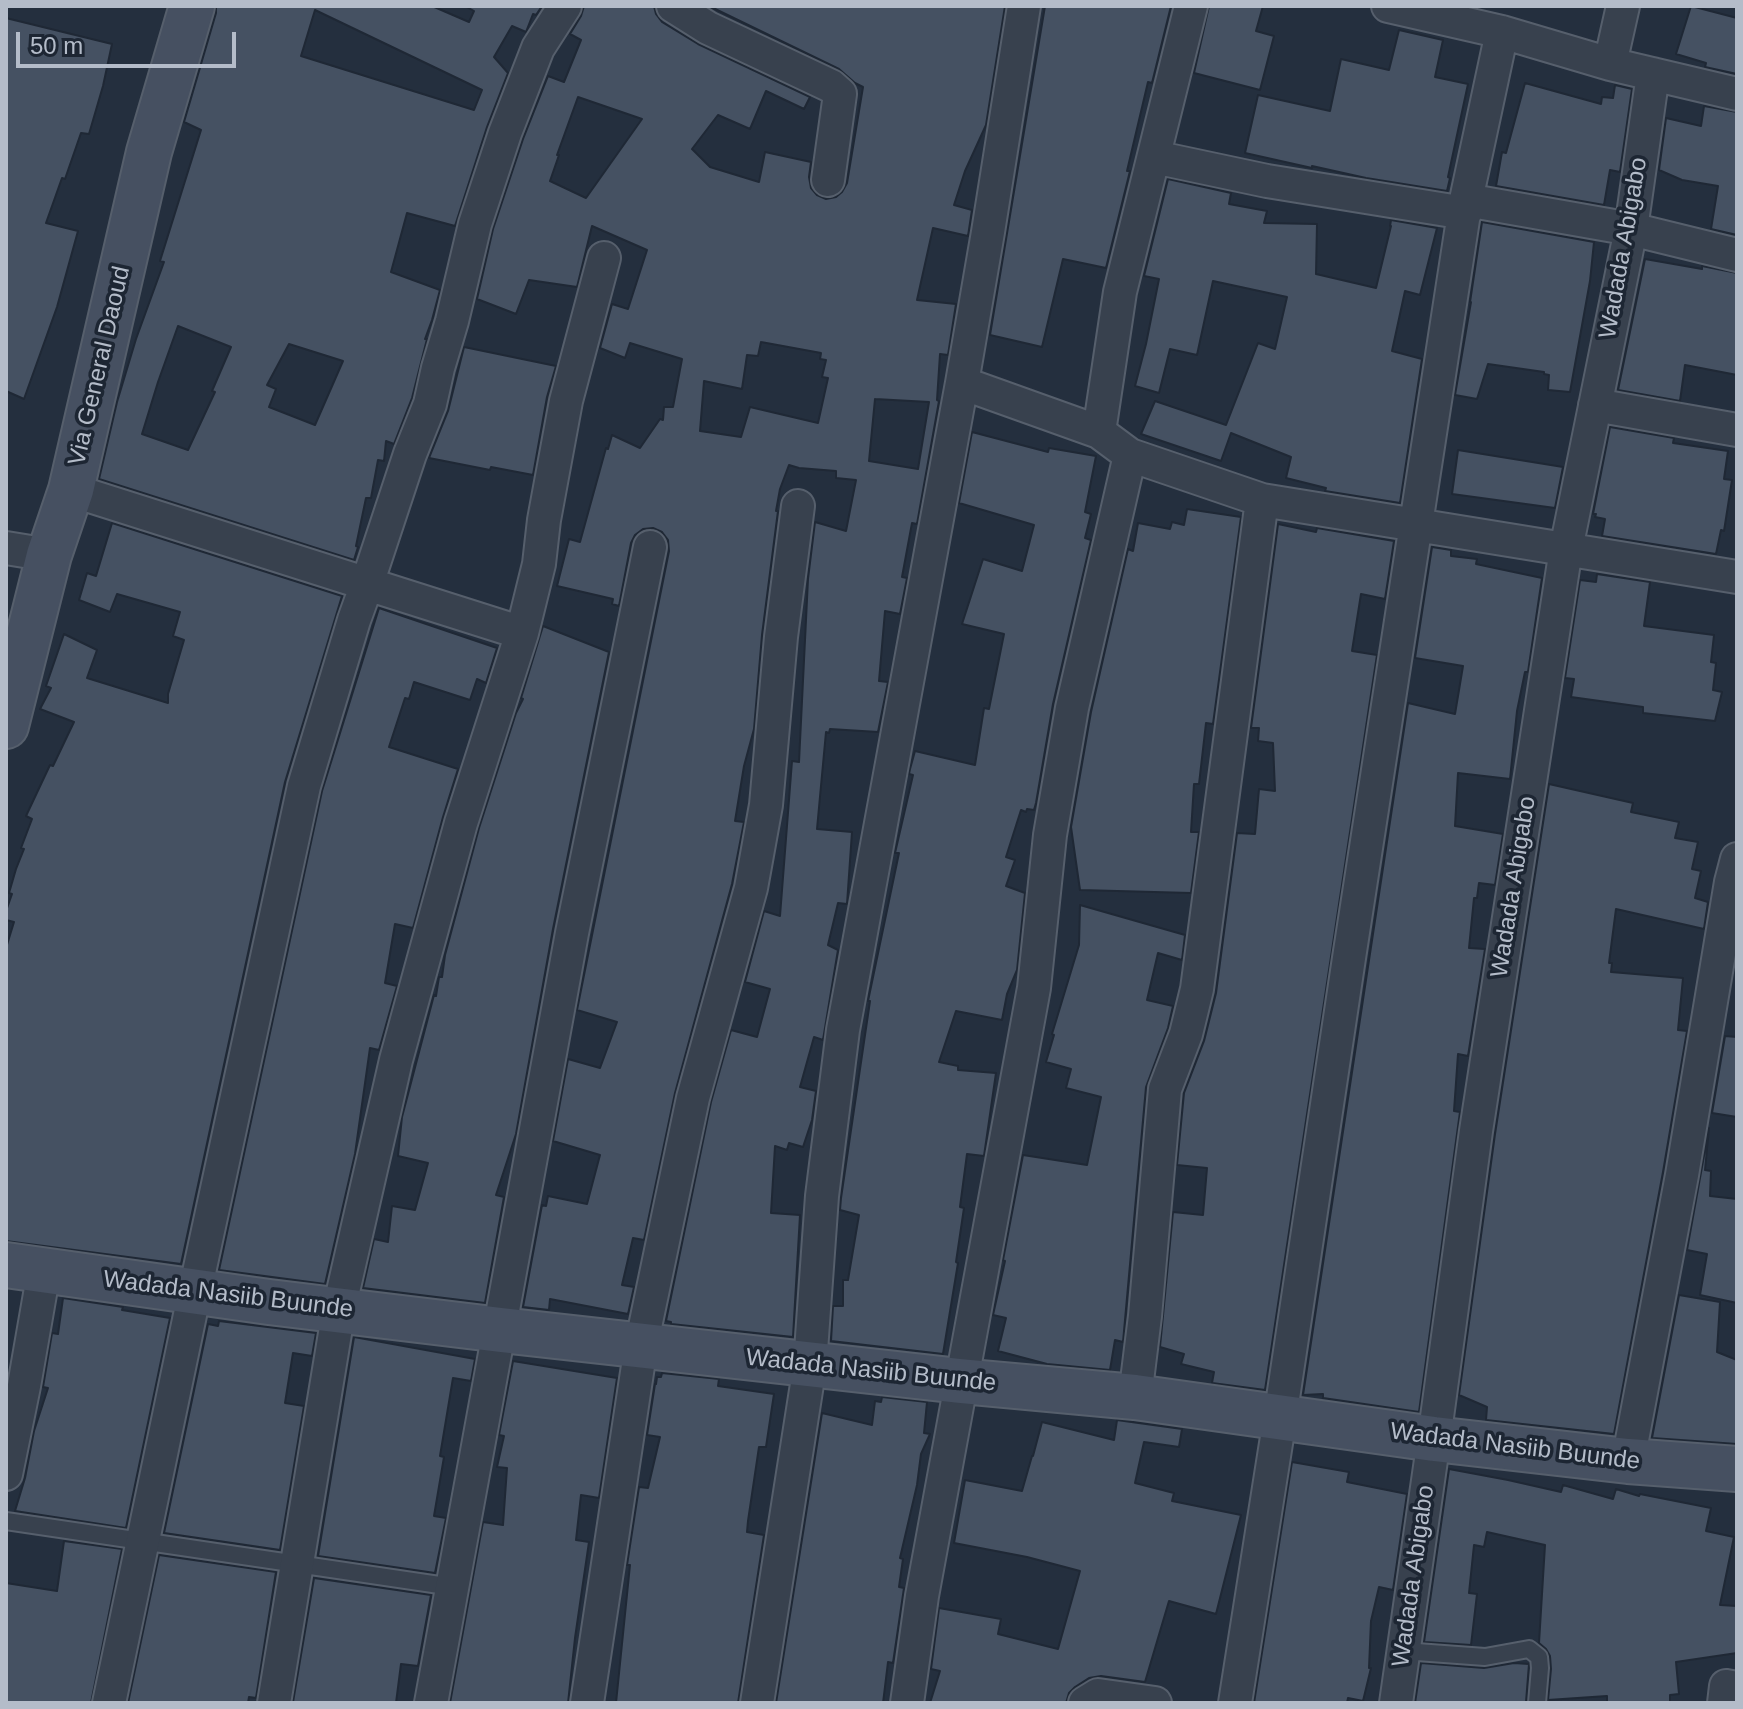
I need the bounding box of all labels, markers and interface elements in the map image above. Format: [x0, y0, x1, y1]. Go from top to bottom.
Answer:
scale bar [20, 16, 240, 66]
text: 50 m [30, 32, 83, 59]
street label: Wadada Abigabo [1594, 155, 1654, 341]
street label: Via General Daoud [63, 264, 137, 468]
street label: Wadada Abigabo [1485, 794, 1543, 980]
street label: Wadada Nasiib Buunde [102, 1265, 354, 1325]
street label: Wadada Nasiib Buunde [745, 1344, 997, 1398]
street label: Wadada Nasiib Buunde [1389, 1417, 1641, 1477]
street label: Wadada Abigabo [1387, 1483, 1441, 1669]

